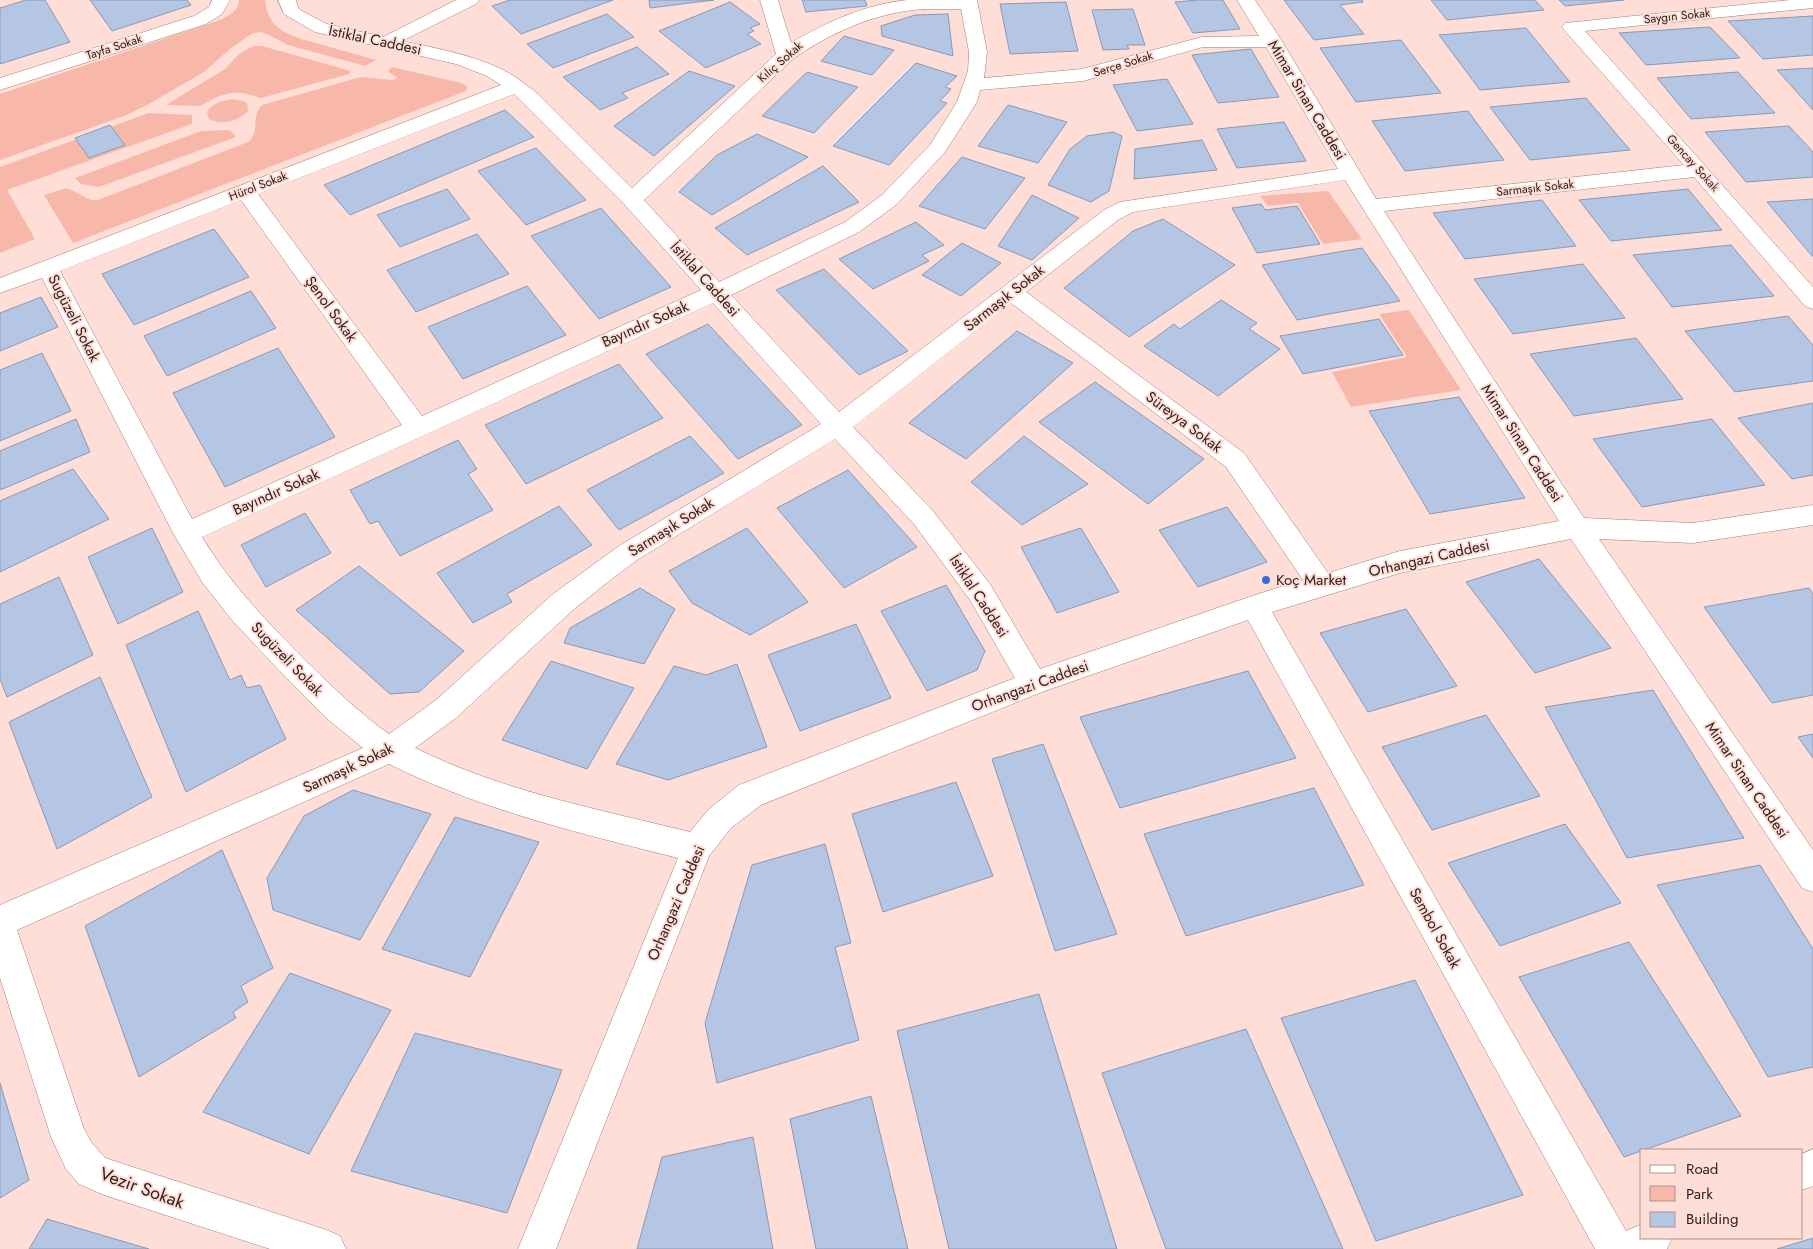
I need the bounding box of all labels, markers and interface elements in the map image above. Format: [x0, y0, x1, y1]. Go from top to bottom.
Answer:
street label: Saygın Sokak [1643, 3, 1712, 28]
street label: İstiklal Caddesi [326, 19, 424, 61]
street label: Tayfa Sokak [84, 29, 145, 64]
street label: Mimar Sinan Caddesi [1262, 36, 1352, 164]
street label: Kılıç Sokak [754, 37, 807, 87]
street label: Serçe Sokak [1091, 46, 1156, 82]
street label: Gencay Sokak [1662, 130, 1724, 196]
street label: Hürol Sokak [226, 166, 290, 205]
street label: Sarmaşık Sokak [1495, 175, 1575, 201]
street label: İstiklal Caddesi [665, 236, 745, 322]
street label: Sarmaşık Sokak [959, 259, 1049, 337]
street label: Sugüzeli Sokak [42, 270, 106, 366]
street label: Şenol Sokak [300, 271, 363, 347]
street label: Bayındır Sokak [598, 295, 692, 353]
street label: Mimar Sinan Caddesi [1476, 380, 1568, 506]
street label: Süreyya Sokak [1141, 386, 1227, 458]
street label: Bayındır Sokak [229, 463, 323, 521]
street label: Sarmaşık Sokak [624, 492, 718, 562]
street label: Orhangazi Caddesi [1366, 533, 1492, 583]
street label: İstiklal Caddesi [944, 550, 1014, 642]
place label: Koç Market [1276, 569, 1346, 591]
marker: Koç Market [1260, 574, 1272, 586]
street label: Sugüzeli Sokak [246, 617, 328, 701]
street label: Orhangazi Caddesi [968, 655, 1092, 717]
street label: Mimar Sinan Caddesi [1700, 717, 1794, 843]
street label: Sarmaşık Sokak [299, 737, 397, 799]
street label: Orhangazi Caddesi [642, 842, 710, 964]
street label: Sembol Sokak [1404, 884, 1466, 973]
legend [1640, 1149, 1803, 1239]
text: Road [1686, 1158, 1718, 1180]
street label: Vezir Sokak [96, 1161, 188, 1215]
text: Park [1686, 1183, 1713, 1205]
text: Building [1686, 1208, 1738, 1230]

